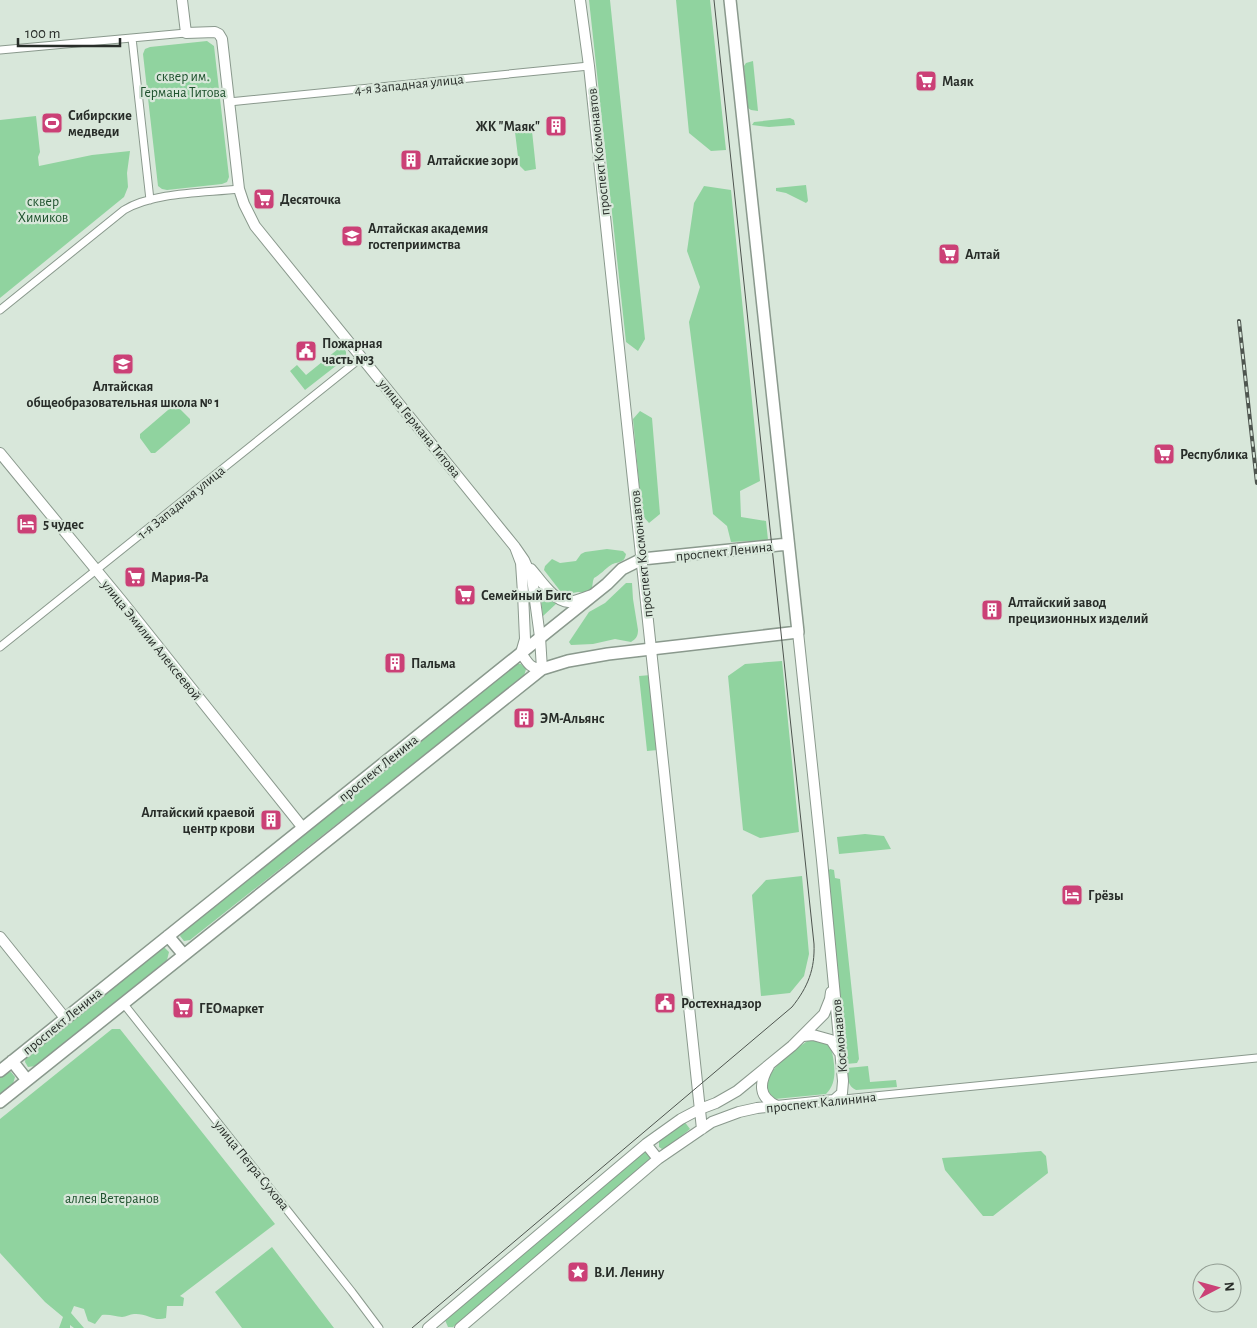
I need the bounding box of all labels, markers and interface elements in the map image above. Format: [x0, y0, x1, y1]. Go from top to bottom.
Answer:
scale bar [18, 15, 120, 47]
text: 100 m [25, 26, 60, 41]
supermarket icon: Маяк [914, 69, 938, 93]
park label: сквер им. Германа Титова [140, 70, 227, 100]
street label: 4-я Западная улица [354, 72, 465, 98]
place label: Маяк [942, 75, 974, 89]
street label: проспект Космонавтов [585, 88, 613, 216]
place label: Сибирские медведи [68, 109, 132, 139]
sports icon: Сибирские медведи [40, 111, 64, 135]
building icon: ЖК "Маяк" [544, 114, 568, 138]
place label: ЖК "Маяк" [475, 120, 540, 134]
building icon: Алтайские зори [399, 148, 423, 172]
place label: Алтайские зори [427, 154, 519, 168]
supermarket icon: Десяточка [252, 187, 276, 211]
place label: Десяточка [280, 193, 341, 207]
park label: сквер Химиков [18, 195, 68, 225]
place label: Алтайская академия гостеприимства [368, 222, 488, 252]
school or university icon: Алтайская академия гостеприимства [340, 224, 364, 248]
supermarket icon: Алтай [937, 242, 961, 266]
place label: Алтай [965, 248, 1000, 262]
place label: Пожарная часть №3 [322, 337, 383, 367]
public building icon: Пожарная часть №3 [294, 339, 318, 363]
school or university icon: Алтайская общеобразовательная школа № 1 [111, 352, 135, 376]
street label: улица Германа Титова [375, 376, 463, 481]
place label: Алтайская общеобразовательная школа № 1 [27, 380, 219, 410]
supermarket icon: Республика [1152, 442, 1176, 466]
place label: Республика [1180, 448, 1249, 462]
street label: 1-я Западная улица [135, 463, 228, 542]
street label: проспект Космонавтов [628, 490, 656, 618]
hotel icon: 5 чудес [15, 512, 39, 536]
place label: 5 чудес [43, 518, 84, 532]
street label: проспект Ленина [675, 540, 774, 564]
supermarket icon: Мария-Ра [123, 565, 147, 589]
place label: Мария-Ра [151, 571, 209, 585]
street label: улица Эмилии Алексеевой [98, 577, 204, 703]
supermarket icon: Семейный Бигс [453, 583, 477, 607]
place label: Семейный Бигс [481, 589, 572, 603]
place label: Алтайский завод прецизионных изделий [1008, 596, 1148, 626]
building icon: Алтайский завод прецизионных изделий [980, 598, 1004, 622]
building icon: Пальма [383, 651, 407, 675]
place label: Пальма [411, 657, 456, 671]
building icon: ЭМ-Альянс [512, 706, 536, 730]
place label: ЭМ-Альянс [540, 712, 605, 726]
street label: проспект Ленина [336, 732, 421, 805]
place label: Алтайский краевой центр крови [141, 806, 255, 836]
building icon: Алтайский краевой центр крови [259, 808, 283, 832]
hotel icon: Грёзы [1060, 883, 1084, 907]
place label: Грёзы [1088, 889, 1124, 903]
street label: проспект Ленина [20, 985, 105, 1058]
public building icon: Ростехнадзор [653, 991, 677, 1015]
supermarket icon: ГЕОмаркет [171, 996, 195, 1020]
place label: Ростехнадзор [681, 997, 762, 1011]
street label: Космонавтов [830, 999, 850, 1073]
place label: ГЕОмаркет [199, 1002, 264, 1016]
street label: проспект Калинина [765, 1090, 878, 1116]
street label: улица Петра Сухова [210, 1117, 292, 1214]
park label: аллея Ветеранов [65, 1192, 159, 1206]
place icon: В.И. Ленину [566, 1260, 590, 1284]
north arrow [1192, 1263, 1242, 1313]
place label: В.И. Ленину [594, 1266, 665, 1280]
text: N [1221, 1281, 1236, 1292]

